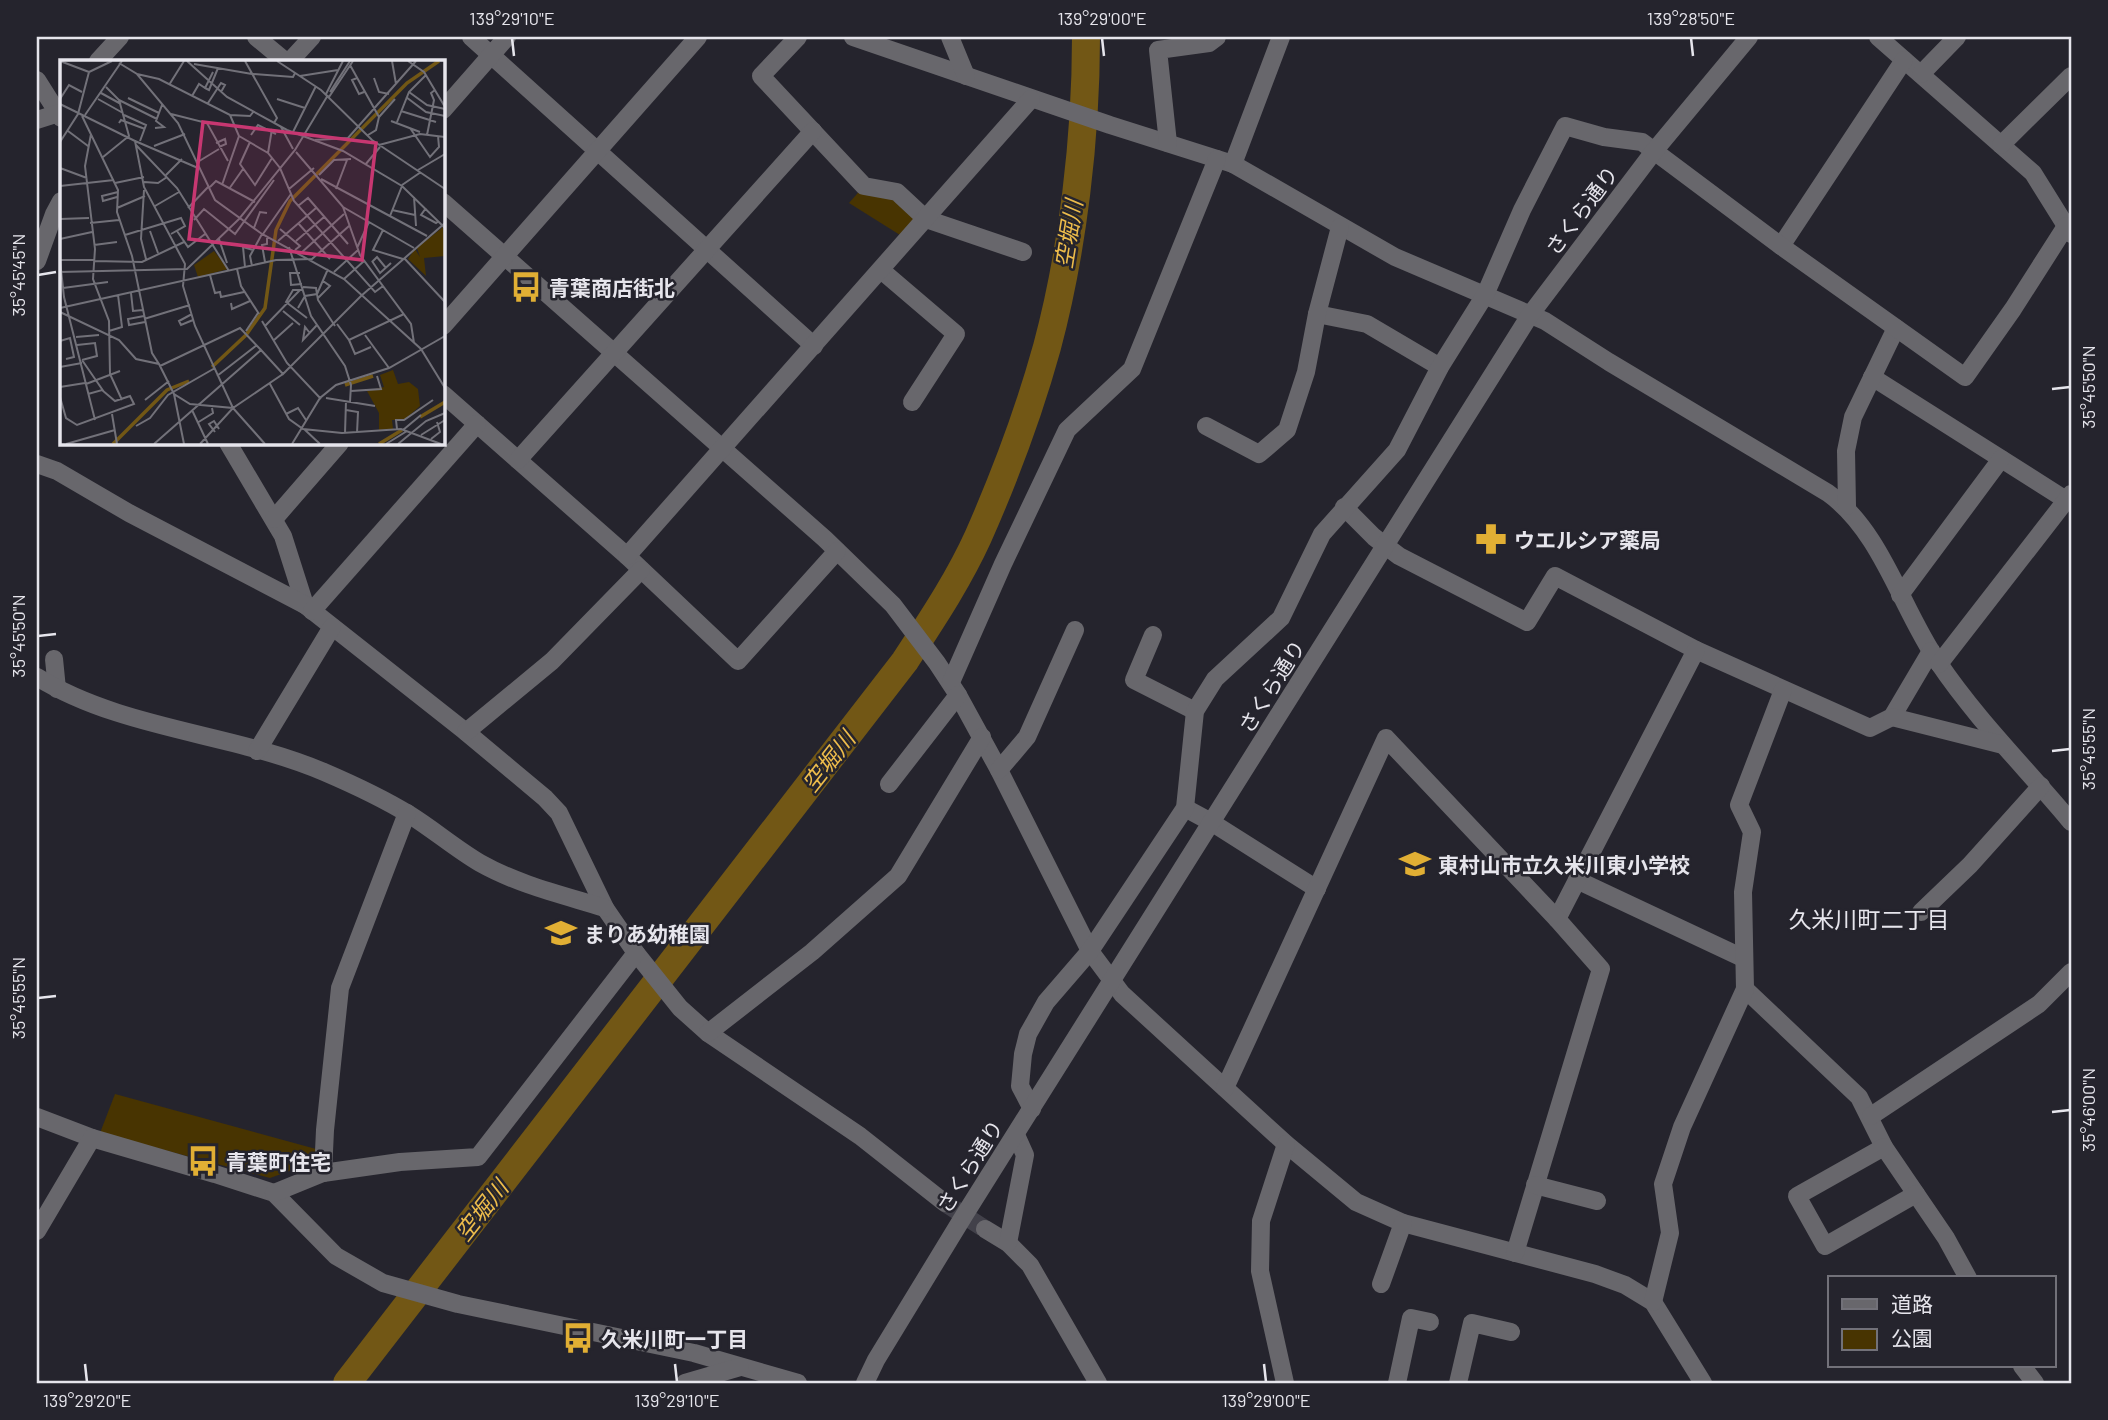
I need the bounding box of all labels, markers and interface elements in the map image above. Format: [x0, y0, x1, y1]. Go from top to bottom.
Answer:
text: 139°29'10"E [469, 7, 555, 29]
text: 139°29'00"E [1057, 7, 1147, 29]
text: 139°28'50"E [1647, 7, 1735, 29]
inset map [60, 60, 444, 444]
street label: さくら通り [1539, 161, 1623, 259]
water label: 空堀川 [1049, 195, 1088, 270]
text: 35°45'45"N [7, 234, 29, 316]
bus stop icon: 青葉商店街北 [509, 270, 543, 304]
place label: 青葉商店街北 [549, 275, 675, 300]
text: 35°45'50"N [2077, 345, 2099, 429]
pharmacy icon: ウエルシア薬局 [1474, 522, 1508, 556]
place label: ウエルシア薬局 [1514, 527, 1661, 552]
text: 35°45'50"N [7, 594, 29, 678]
street label: さくら通り [1233, 635, 1309, 737]
text: 35°45'55"N [2077, 708, 2099, 790]
water label: 空堀川 [796, 723, 862, 797]
school or university icon: 東村山市立久米川東小学校 [1398, 847, 1432, 881]
place label: 東村山市立久米川東小学校 [1438, 852, 1690, 877]
district label: 久米川町二丁目 [1789, 905, 1950, 933]
school or university icon: まりあ幼稚園 [544, 916, 578, 950]
place label: まりあ幼稚園 [584, 921, 710, 946]
text: 35°45'55"N [7, 957, 29, 1039]
text: 35°46'00"N [2077, 1068, 2099, 1152]
street label: さくら通り [931, 1115, 1007, 1217]
bus stop icon: 青葉町住宅 [186, 1144, 220, 1178]
place label: 青葉町住宅 [226, 1149, 331, 1174]
water label: 空堀川 [449, 1172, 515, 1246]
legend [1828, 1276, 2056, 1368]
text: 道路 [1891, 1291, 1933, 1316]
bus stop icon: 久米川町一丁目 [561, 1321, 595, 1355]
text: 公園 [1891, 1325, 1933, 1350]
place label: 久米川町一丁目 [601, 1326, 748, 1351]
text: 139°29'20"E [43, 1389, 131, 1411]
text: 139°29'10"E [634, 1389, 720, 1411]
text: 139°29'00"E [1221, 1389, 1311, 1411]

